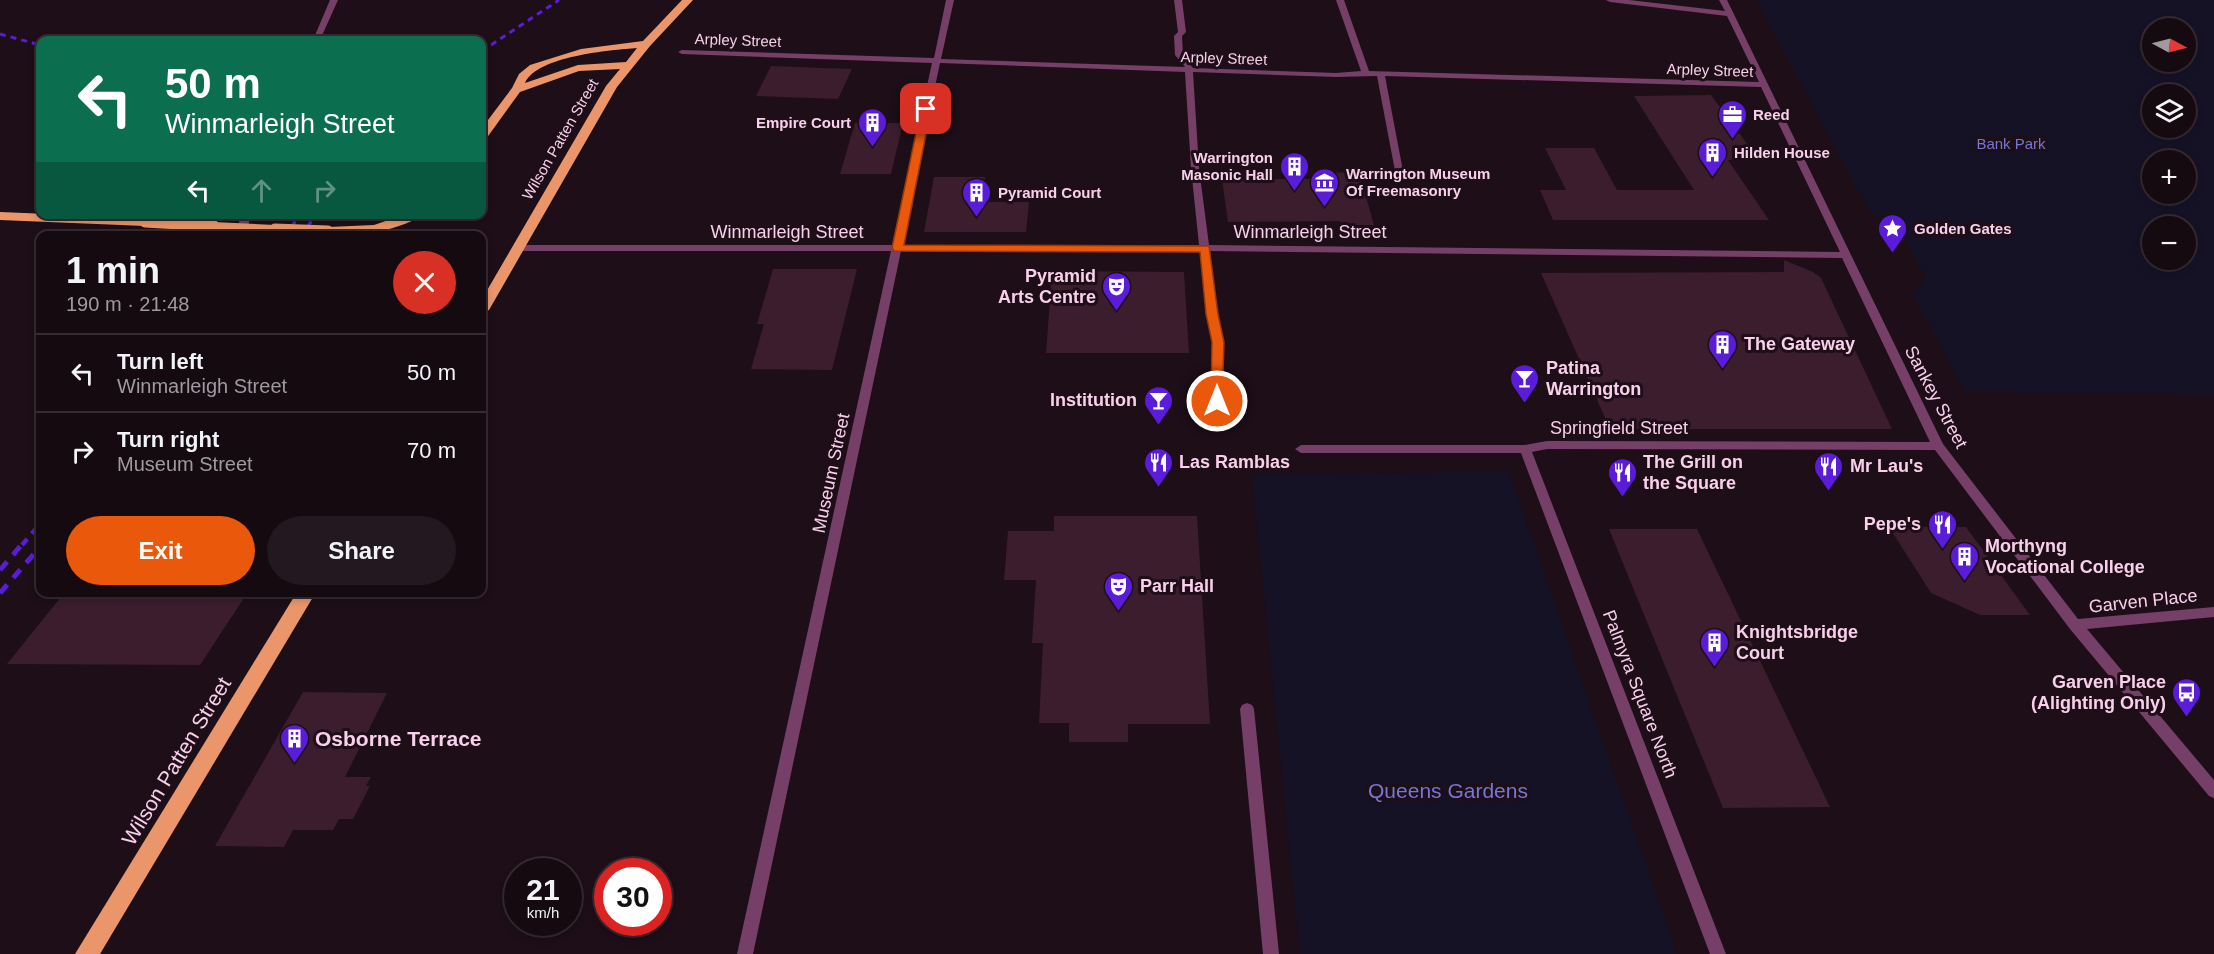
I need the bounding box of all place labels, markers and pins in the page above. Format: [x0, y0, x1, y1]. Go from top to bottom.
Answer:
pin [900, 83, 951, 134]
office icon: Reed [1716, 98, 1748, 140]
building icon: Empire Court [856, 106, 888, 148]
place label: Reed [1753, 106, 1790, 123]
place label: Empire Court [756, 114, 851, 131]
building icon: Hilden House [1697, 136, 1729, 178]
place label: Hilden House [1734, 144, 1830, 161]
place label: Warrington Masonic Hall [1181, 149, 1273, 183]
building icon: Warrington Masonic Hall [1278, 150, 1310, 192]
place label: Warrington Museum Of Freemasonry [1346, 165, 1490, 199]
museum icon: Warrington Museum Of Freemasonry [1309, 166, 1341, 208]
building icon: Pyramid Court [961, 176, 993, 218]
place label: Pyramid Court [998, 184, 1101, 201]
place icon: Golden Gates [1877, 212, 1909, 254]
place label: Golden Gates [1914, 220, 2012, 237]
place label: Pyramid Arts Centre [998, 266, 1096, 307]
theatre icon: Pyramid Arts Centre [1101, 270, 1133, 312]
building icon: The Gateway [1707, 328, 1739, 370]
place label: The Gateway [1744, 334, 1855, 354]
place label: Patina Warrington [1546, 358, 1641, 399]
bar icon: Patina Warrington [1509, 362, 1541, 404]
bar icon: Institution [1142, 384, 1174, 426]
place label: Institution [1050, 390, 1137, 410]
restaurant icon: Las Ramblas [1142, 446, 1174, 488]
restaurant icon: Mr Lau's [1813, 450, 1845, 492]
place label: Las Ramblas [1179, 452, 1290, 472]
place label: The Grill on the Square [1643, 452, 1743, 493]
restaurant icon: The Grill on the Square [1606, 456, 1638, 498]
place label: Mr Lau's [1850, 456, 1923, 476]
restaurant icon: Pepe's [1926, 508, 1958, 550]
place label: Pepe's [1864, 514, 1921, 534]
place label: Morthyng Vocational College [1985, 536, 2145, 577]
building icon: Morthyng Vocational College [1948, 540, 1980, 582]
theatre icon: Parr Hall [1103, 570, 1135, 612]
place label: Parr Hall [1140, 576, 1214, 596]
place label: Knightsbridge Court [1736, 622, 1858, 663]
building icon: Knightsbridge Court [1699, 626, 1731, 668]
place label: Garven Place (Alighting Only) [2031, 672, 2166, 713]
bus stop icon: Garven Place (Alighting Only) [2171, 676, 2203, 718]
building icon: Osborne Terrace [278, 722, 310, 764]
place label: Osborne Terrace [315, 727, 482, 750]

